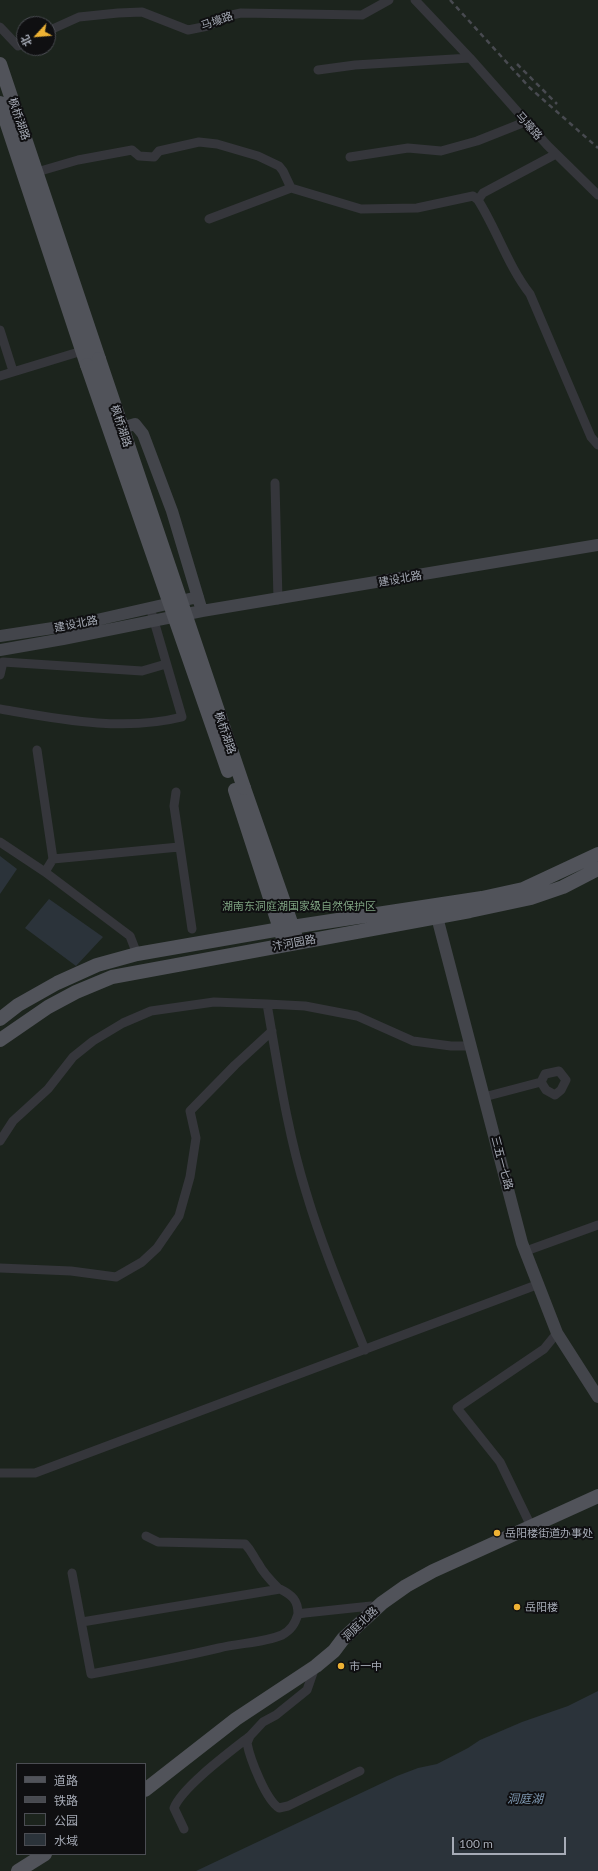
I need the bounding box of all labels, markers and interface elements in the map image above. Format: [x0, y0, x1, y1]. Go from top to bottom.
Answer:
street label: 马壕路 [199, 9, 235, 33]
north arrow [16, 16, 56, 56]
text: 北 [17, 33, 34, 49]
street label: 枫桥湖路 [6, 96, 32, 142]
street label: 马壕路 [513, 109, 545, 143]
street label: 枫桥湖路 [108, 403, 134, 449]
street label: 建设北路 [377, 569, 423, 589]
street label: 建设北路 [53, 613, 99, 635]
street label: 枫桥湖路 [212, 710, 238, 756]
park label: 湖南东洞庭湖国家级自然保护区 [222, 899, 376, 913]
street label: 汴河园路 [271, 933, 317, 953]
street label: 三五一七路 [489, 1135, 515, 1191]
place label: 岳阳楼街道办事处 [505, 1526, 593, 1540]
marker: 岳阳楼街道办事处 [492, 1528, 502, 1538]
place label: 岳阳楼 [525, 1600, 558, 1614]
marker: 岳阳楼 [512, 1602, 522, 1612]
street label: 洞庭北路 [340, 1604, 380, 1644]
place label: 市一中 [349, 1659, 382, 1673]
marker: 市一中 [336, 1661, 346, 1671]
legend [16, 1763, 146, 1855]
text: 道路 [54, 1773, 78, 1788]
water label: 洞庭湖 [507, 1792, 543, 1806]
text: 铁路 [54, 1793, 78, 1808]
text: 公园 [54, 1813, 78, 1828]
scale bar [454, 1829, 568, 1855]
text: 水域 [54, 1833, 78, 1848]
text: 100 m [459, 1836, 493, 1851]

